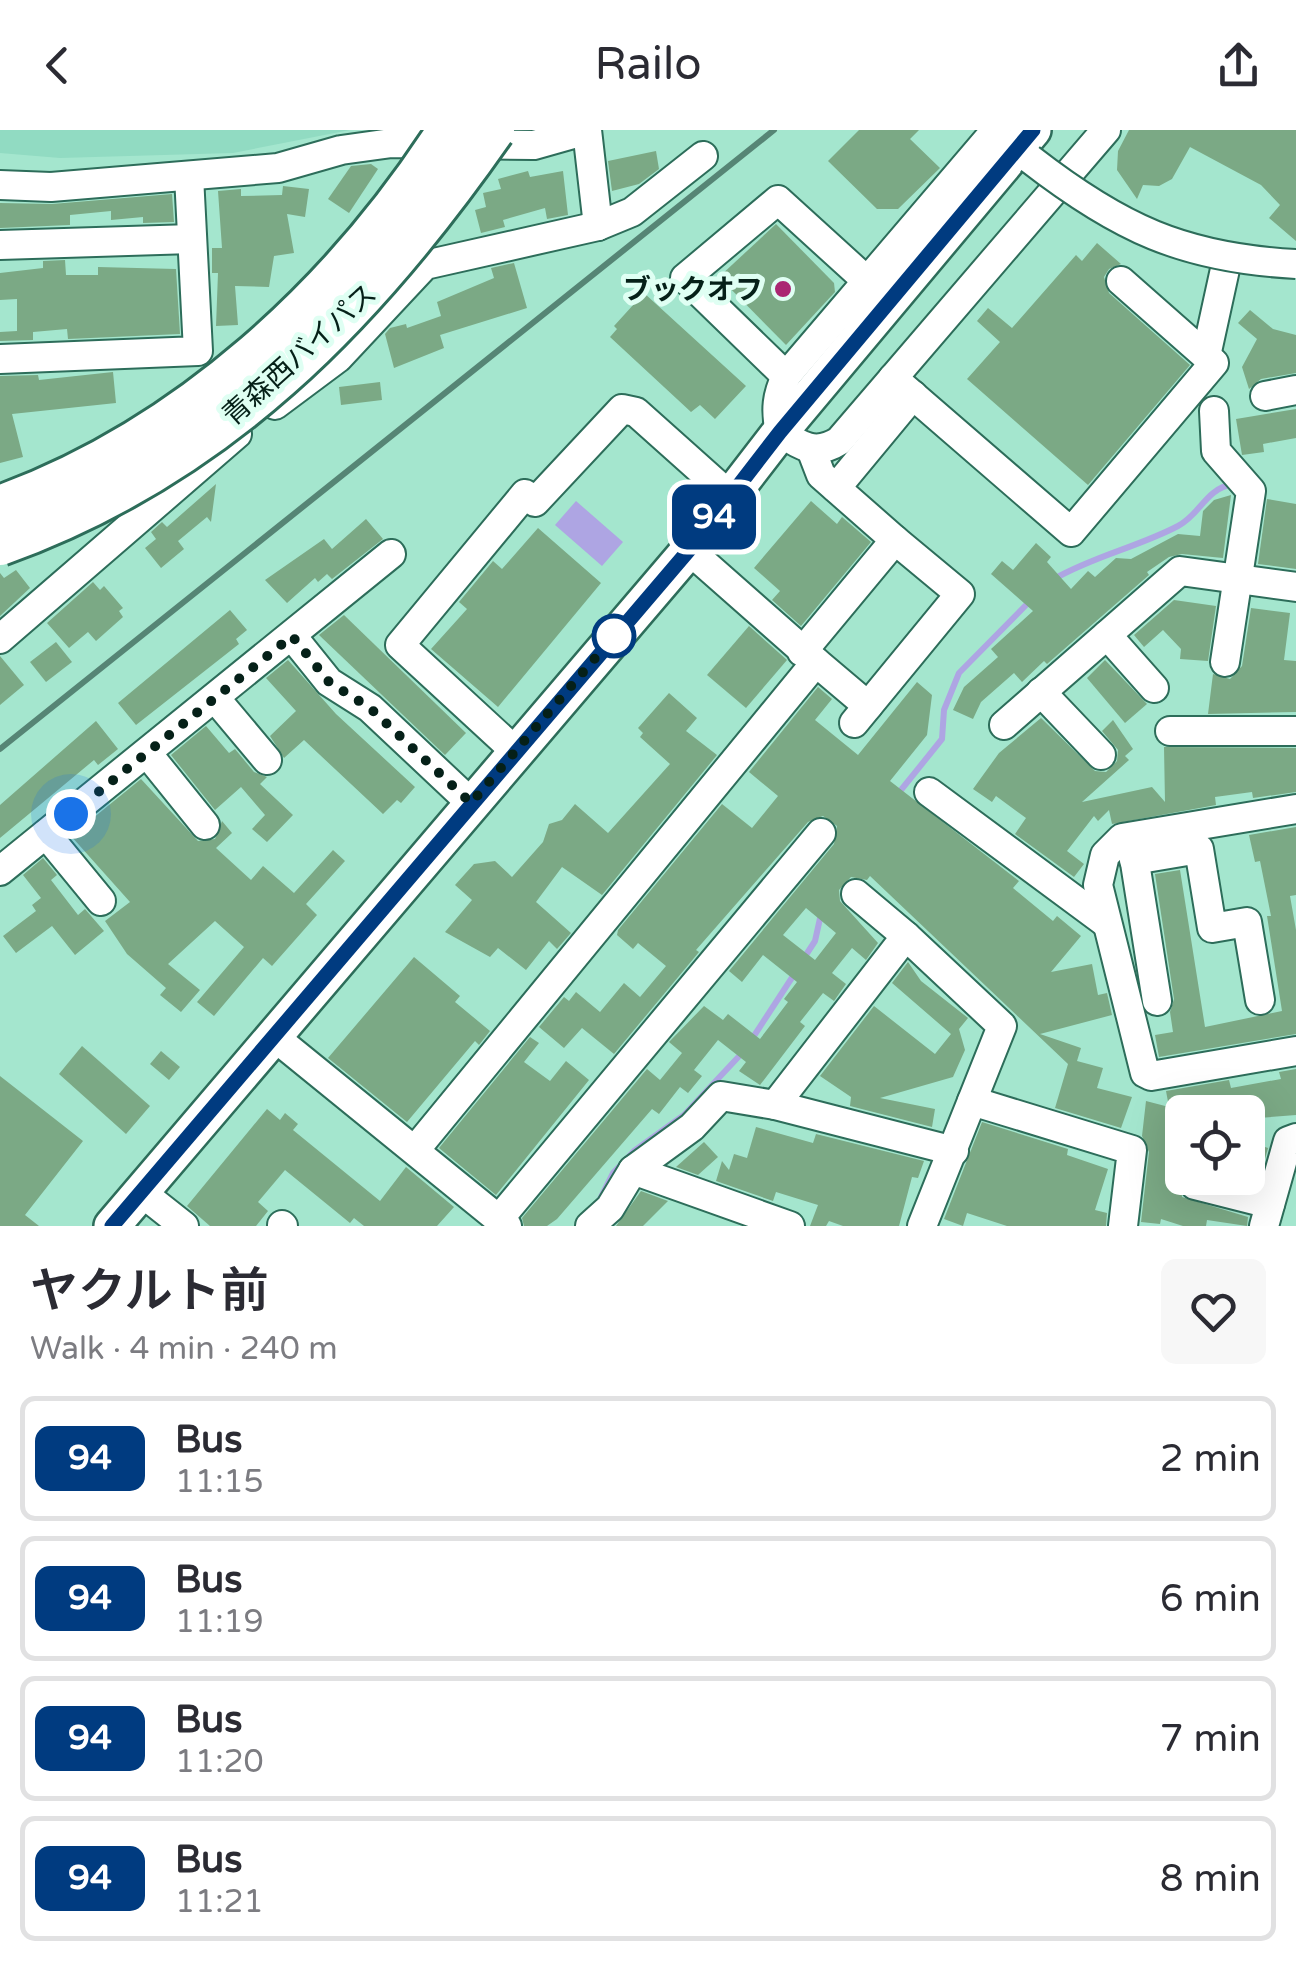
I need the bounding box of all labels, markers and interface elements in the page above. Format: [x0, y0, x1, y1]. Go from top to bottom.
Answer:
icon: back [30, 38, 85, 93]
text: Railo [594, 38, 702, 92]
icon: share [1211, 38, 1266, 93]
place label: ブックオフ [623, 273, 763, 307]
street label: 青森西バイパス [216, 277, 384, 433]
marker: ブックオフ [772, 278, 794, 300]
line badge: 94 [669, 484, 759, 550]
text: 94 [692, 496, 736, 538]
unlabelled marker [593, 615, 635, 657]
your location [46, 789, 96, 839]
map controls [1165, 1095, 1265, 1195]
button: locate [1165, 1095, 1265, 1195]
button: heart [1161, 1259, 1266, 1364]
text: ヤクルト前 [30, 1263, 269, 1321]
text: Walk · 4 min · 240 m [30, 1330, 338, 1368]
text: Bus [175, 1417, 242, 1463]
text: 2 min [1160, 1436, 1261, 1482]
text: 94 [68, 1437, 112, 1479]
text: 11:15 [175, 1463, 264, 1501]
text: Bus [175, 1557, 242, 1603]
text: 6 min [1160, 1576, 1261, 1622]
text: 94 [68, 1577, 112, 1619]
text: 11:19 [175, 1603, 264, 1641]
text: Bus [175, 1697, 242, 1743]
text: 7 min [1160, 1716, 1261, 1762]
text: 94 [68, 1717, 112, 1759]
text: 11:20 [175, 1743, 264, 1781]
text: Bus [175, 1837, 242, 1883]
text: 8 min [1160, 1856, 1261, 1902]
text: 94 [68, 1857, 112, 1899]
text: 11:21 [175, 1883, 264, 1921]

